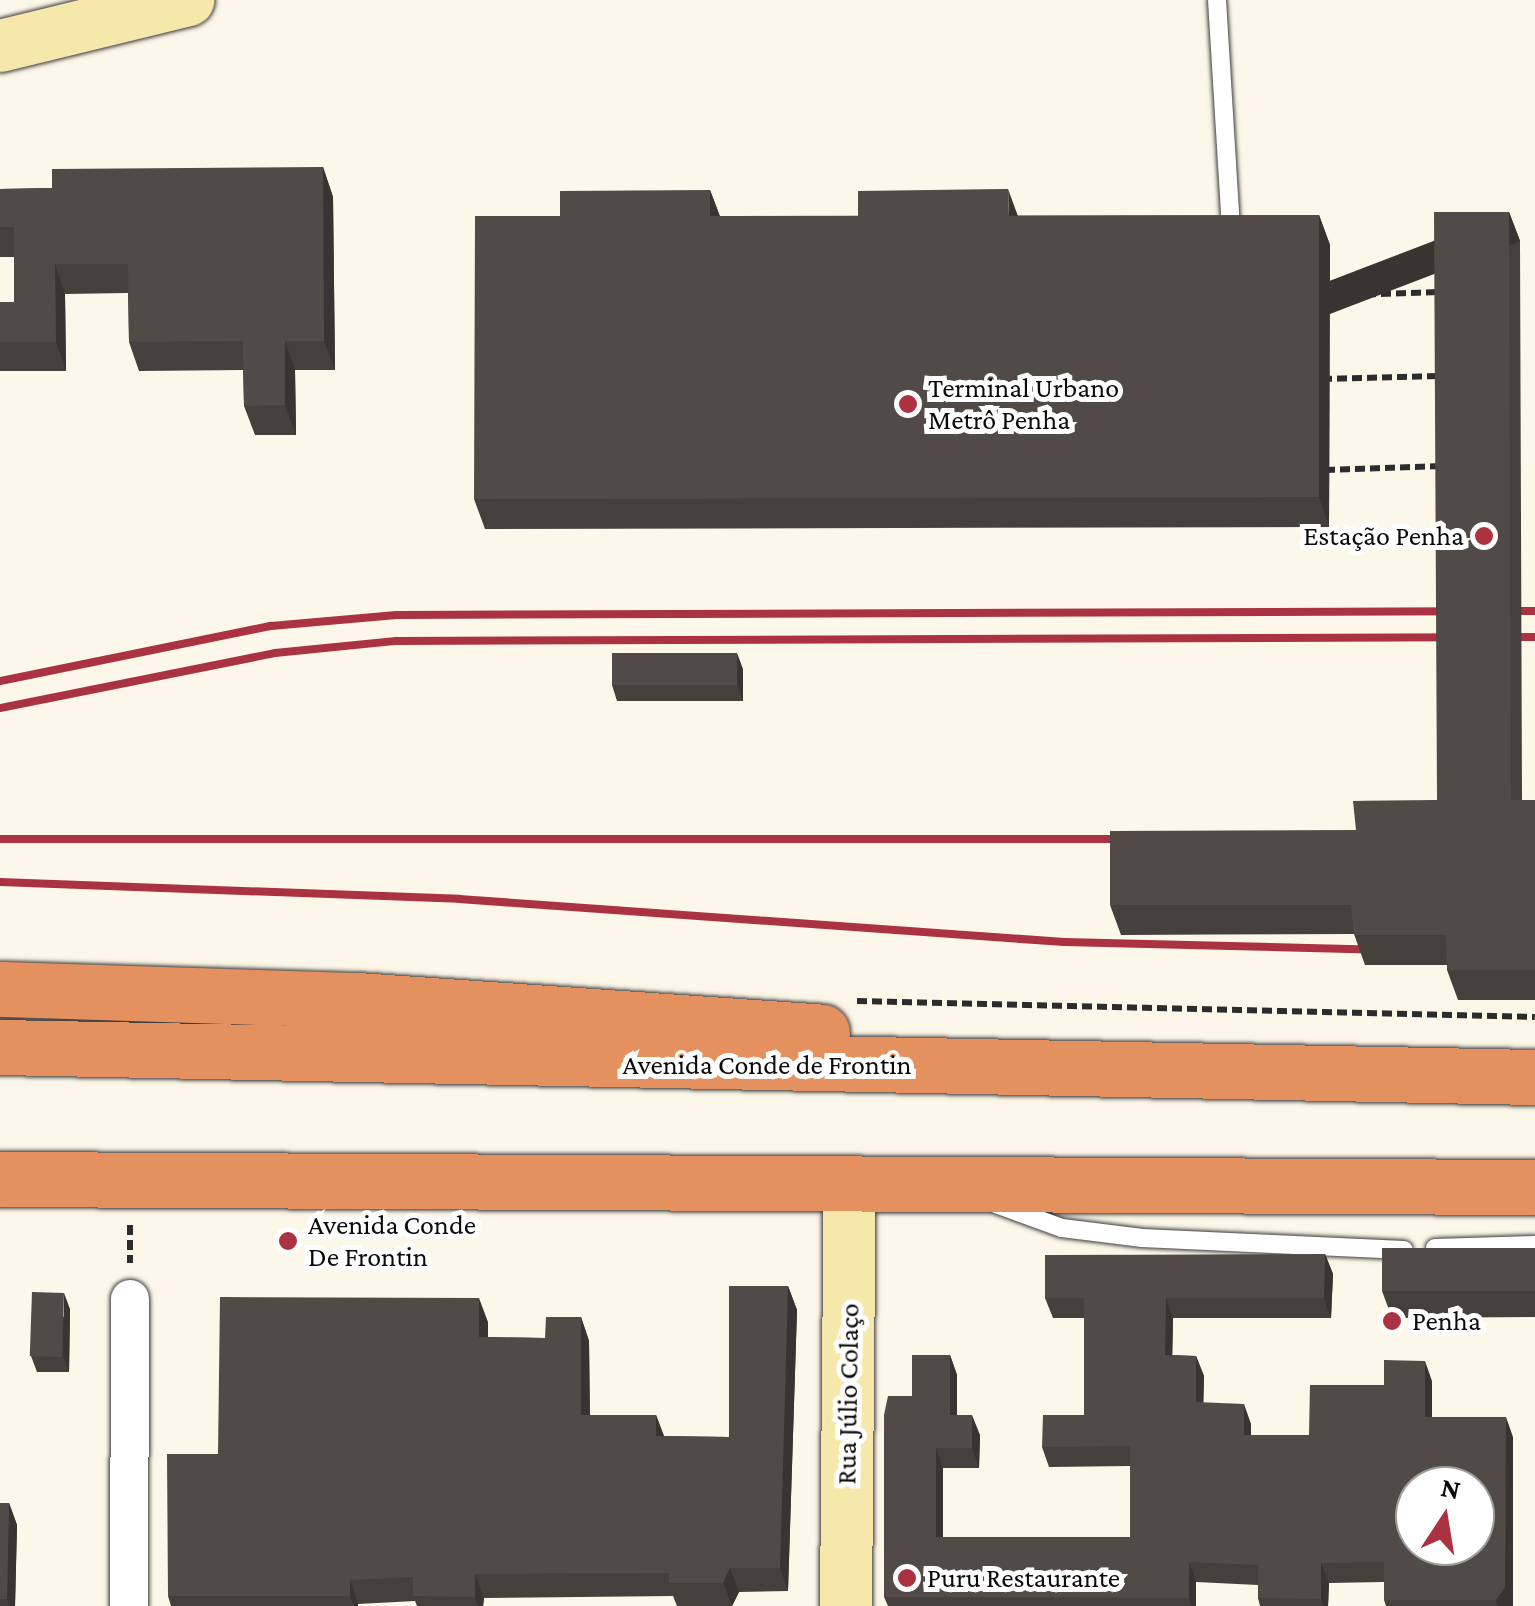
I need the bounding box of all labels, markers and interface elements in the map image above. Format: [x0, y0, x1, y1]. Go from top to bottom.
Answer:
place label: Terminal Urbano Metrô Penha [928, 371, 1119, 437]
marker: Terminal Urbano Metrô Penha [897, 393, 919, 415]
place label: Estação Penha [1303, 519, 1464, 553]
marker: Estação Penha [1473, 525, 1495, 547]
street label: Avenida Conde de Frontin [622, 1048, 912, 1082]
place label: Avenida Conde De Frontin [308, 1208, 476, 1274]
marker: Avenida Conde De Frontin [277, 1230, 299, 1252]
street label: Rua Júlio Colaço [830, 1303, 866, 1485]
place label: Penha [1412, 1304, 1481, 1338]
marker: Penha [1381, 1310, 1403, 1332]
north arrow [1395, 1466, 1495, 1566]
text: N [1438, 1471, 1463, 1505]
place label: Puru Restaurante [927, 1561, 1120, 1595]
marker: Puru Restaurante [896, 1567, 918, 1589]

